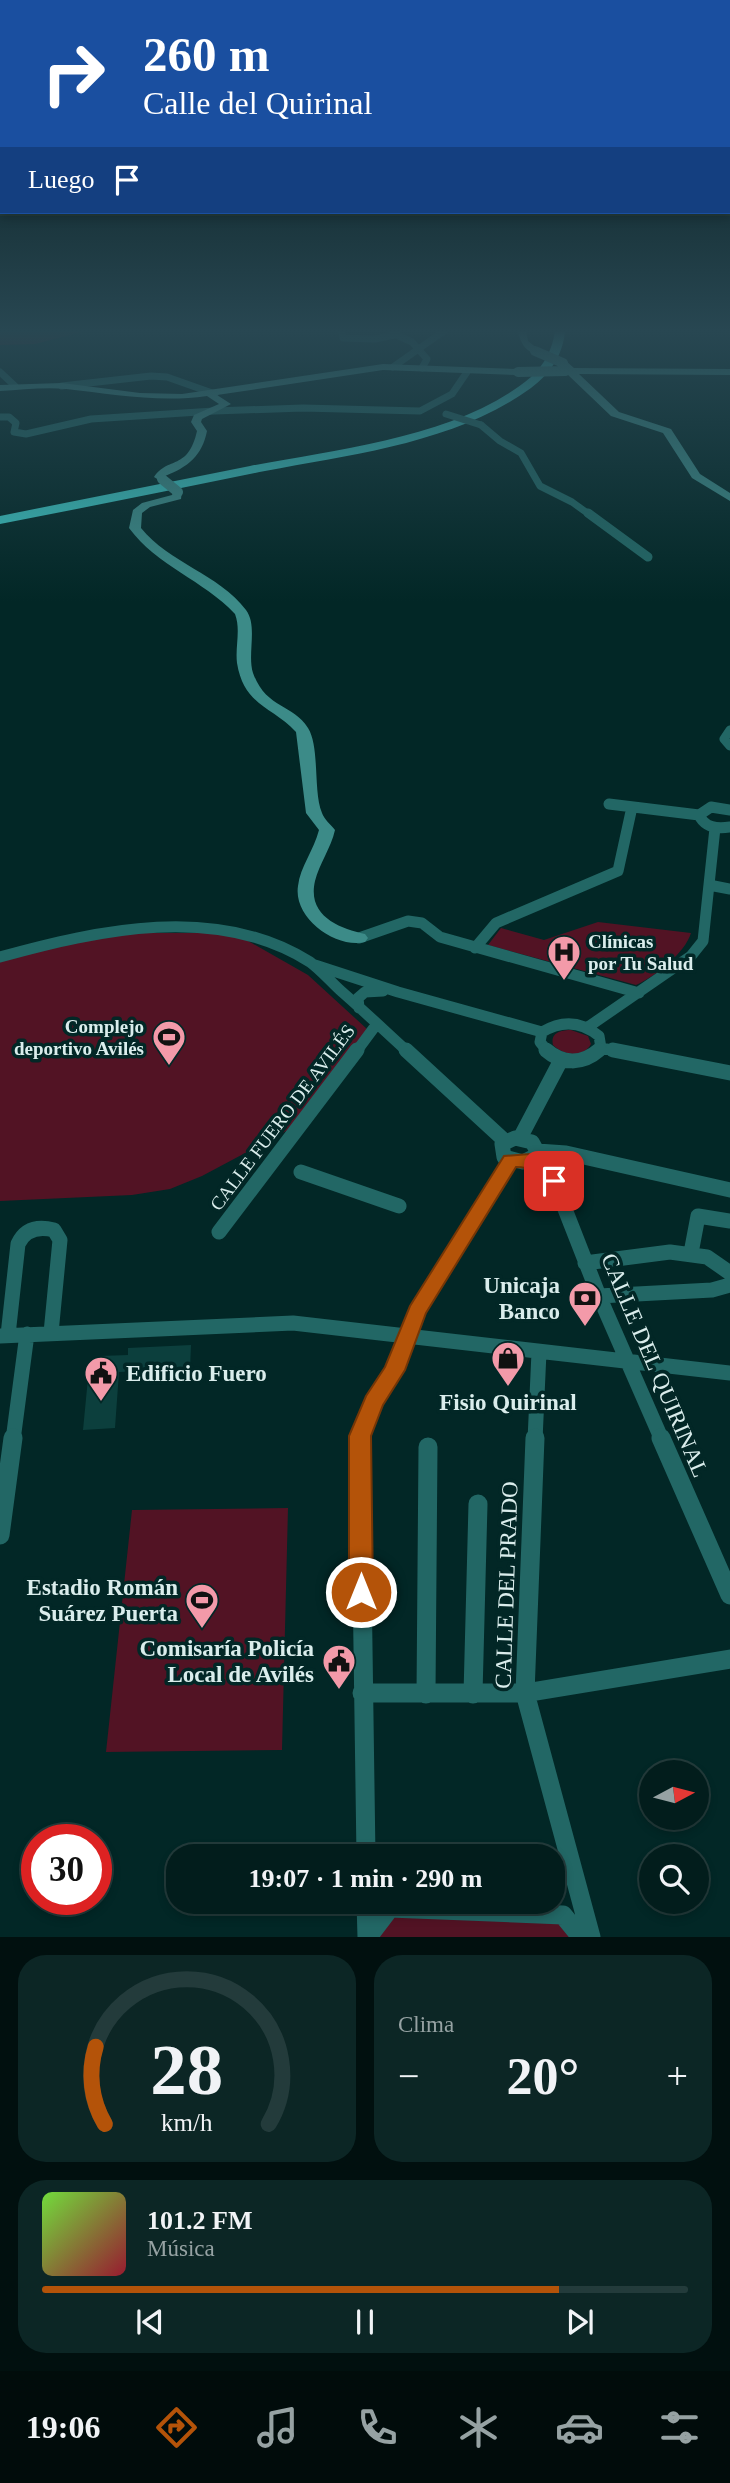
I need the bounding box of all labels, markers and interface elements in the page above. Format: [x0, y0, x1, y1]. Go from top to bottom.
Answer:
text: 260 m [143, 27, 270, 82]
icon: right [28, 28, 119, 119]
text: Calle del Quirinal [143, 85, 372, 121]
icon: arrive [108, 161, 146, 199]
text: Luego [28, 165, 94, 194]
place label: Clínicas por Tu Salud [588, 931, 694, 974]
hospital icon: Clínicas por Tu Salud [545, 933, 583, 982]
place label: Complejo deportivo Avilés [14, 1016, 144, 1059]
sports icon: Complejo deportivo Avilés [150, 1018, 188, 1067]
street label: CALLE FUERO DE AVILÉS [206, 1020, 359, 1214]
pin [524, 1151, 584, 1211]
icon: arrive [535, 1162, 573, 1200]
street label: CALLE DEL QUIRINAL [596, 1250, 713, 1481]
place label: Unicaja Banco [483, 1273, 560, 1324]
bank icon: Unicaja Banco [566, 1279, 604, 1328]
shop icon: Fisio Quirinal [489, 1339, 527, 1388]
public building icon: Edificio Fuero [82, 1354, 120, 1403]
place label: Edificio Fuero [126, 1361, 267, 1386]
place label: Fisio Quirinal [439, 1390, 577, 1415]
street label: CALLE DEL PRADO [490, 1481, 523, 1689]
position arrow [324, 1555, 398, 1629]
place label: Estadio Román Suárez Puerta [27, 1575, 178, 1626]
sports icon: Estadio Román Suárez Puerta [183, 1581, 221, 1630]
place label: Comisaría Policía Local de Avilés [140, 1636, 314, 1687]
public building icon: Comisaría Policía Local de Avilés [320, 1642, 358, 1691]
north arrow [639, 1760, 709, 1830]
map controls [639, 1760, 709, 1914]
speed limit sign: 30 [21, 1824, 112, 1915]
button: search [639, 1844, 709, 1914]
text: 19:07 · 1 min · 290 m [249, 1864, 483, 1893]
text: Clima [398, 2012, 454, 2037]
text: 28 [151, 2030, 223, 2111]
text: 20° [507, 2048, 579, 2105]
text: − [398, 2055, 419, 2097]
text: + [667, 2055, 688, 2097]
text: km/h [161, 2109, 213, 2136]
text: 101.2 FM [147, 2206, 252, 2235]
text: Música [147, 2236, 215, 2261]
icon: previous [131, 2303, 169, 2341]
icon: pause [346, 2303, 384, 2341]
icon: next [561, 2303, 599, 2341]
icon: directions [152, 2403, 201, 2452]
icon: music [253, 2403, 302, 2452]
icon: phone [353, 2403, 402, 2452]
icon: climate [454, 2403, 503, 2452]
icon: car [555, 2403, 604, 2452]
icon: filters [655, 2403, 704, 2452]
text: 19:06 [26, 2409, 100, 2445]

